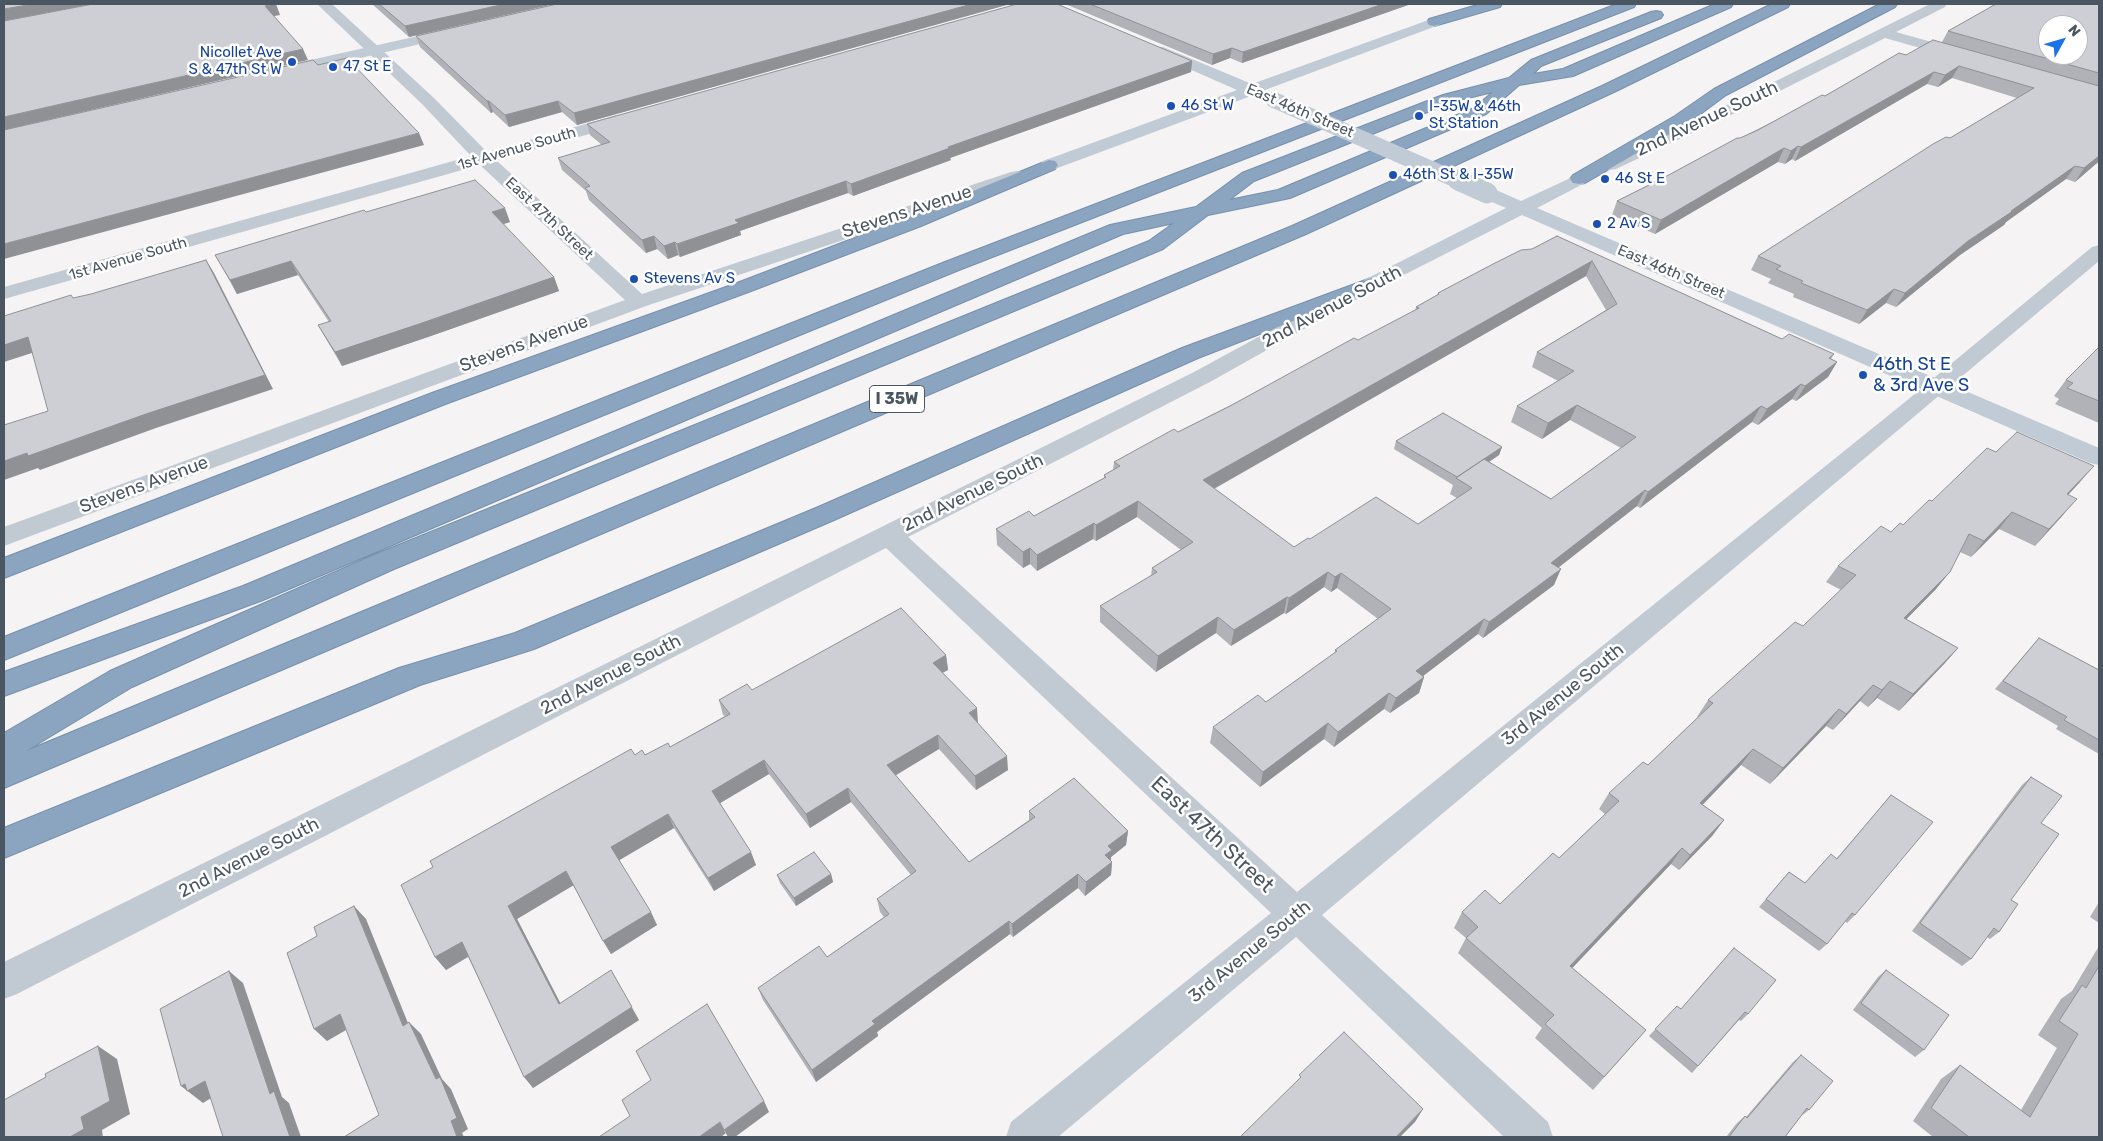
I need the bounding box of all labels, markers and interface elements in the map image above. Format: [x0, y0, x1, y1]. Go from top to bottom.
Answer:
north arrow [2038, 15, 2088, 65]
text: N [2064, 22, 2084, 40]
place label: Nicollet Ave S & 47th St W [189, 44, 282, 79]
marker: Nicollet Ave S & 47th St W [286, 56, 298, 68]
place label: 47 St E [343, 58, 391, 76]
marker: 47 St E [327, 61, 339, 73]
street label: 2nd Avenue South [1632, 77, 1782, 161]
street label: East 46th Street [1244, 80, 1356, 142]
place label: 46 St W [1181, 97, 1234, 115]
place label: I-35W & 46th St Station [1429, 98, 1521, 133]
marker: 46 St W [1165, 100, 1177, 112]
marker: I-35W & 46th St Station [1413, 110, 1425, 122]
street label: 1st Avenue South [456, 124, 578, 174]
place label: 46th St & I-35W [1403, 166, 1514, 184]
marker: 46th St & I-35W [1387, 169, 1399, 181]
place label: 46 St E [1615, 170, 1665, 188]
marker: 46 St E [1599, 173, 1611, 185]
street label: East 47th Street [501, 174, 597, 264]
street label: Stevens Avenue [839, 181, 975, 243]
place label: 2 Av S [1607, 215, 1650, 233]
marker: 2 Av S [1591, 218, 1603, 230]
street label: 1st Avenue South [67, 234, 189, 284]
street label: East 46th Street [1615, 241, 1727, 303]
street label: 2nd Avenue South [1259, 261, 1405, 353]
place label: Stevens Av S [644, 270, 735, 288]
marker: Stevens Av S [628, 273, 640, 285]
street label: Stevens Avenue [457, 311, 591, 377]
place label: 46th St E & 3rd Ave S [1873, 354, 1969, 396]
marker: 46th St E & 3rd Ave S [1857, 369, 1869, 381]
road number: I 35W [870, 386, 924, 412]
street label: 2nd Avenue South [899, 449, 1047, 537]
street label: Stevens Avenue [77, 452, 211, 518]
street label: 2nd Avenue South [537, 630, 685, 720]
street label: 3rd Avenue South [1498, 639, 1628, 751]
street label: East 47th Street [1145, 772, 1279, 898]
street label: 2nd Avenue South [175, 813, 323, 903]
street label: 3rd Avenue South [1185, 896, 1315, 1008]

